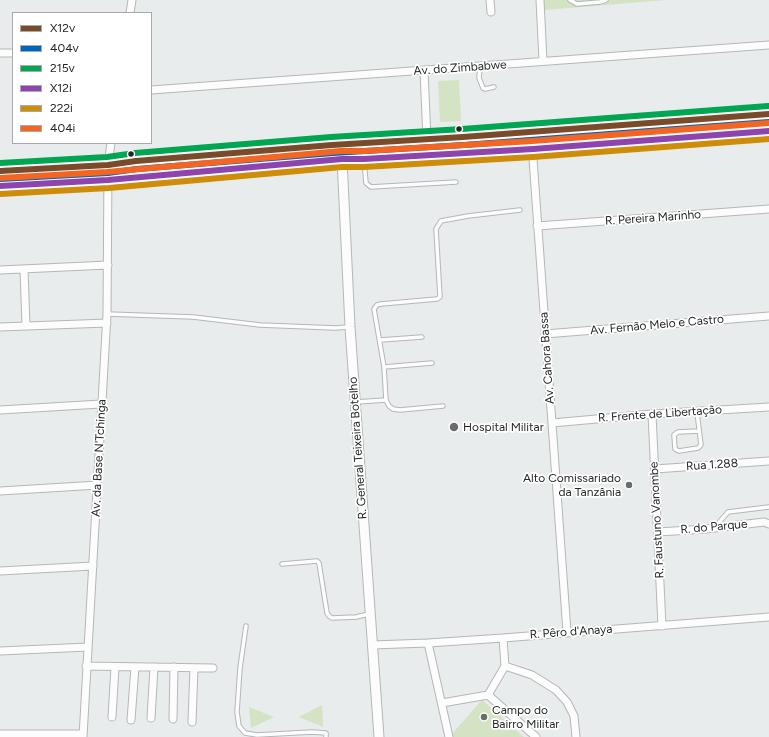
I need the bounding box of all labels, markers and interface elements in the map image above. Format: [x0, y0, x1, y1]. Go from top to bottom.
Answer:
legend [12, 12, 152, 144]
text: X12v [50, 21, 75, 35]
text: 404v [50, 41, 79, 55]
street label: Av. do Zimbabwe [413, 58, 507, 78]
text: 215v [50, 61, 75, 75]
text: X12i [50, 81, 72, 95]
text: 222i [50, 101, 73, 115]
text: 404i [50, 121, 75, 135]
unlabelled marker [454, 124, 464, 134]
unlabelled marker [126, 149, 136, 159]
street label: R. Pereira Marinho [604, 207, 702, 229]
street label: Av. Cahora Bassa [537, 312, 557, 404]
street label: Av. Fernão Melo e Castro [590, 312, 724, 338]
street label: R. General Teixeira Botelho [346, 376, 370, 520]
street label: Av. da Base N'Tchinga [89, 399, 109, 517]
street label: R. Frente de Libertação [598, 402, 722, 426]
place label: Hospital Militar [463, 420, 544, 434]
marker: Hospital Militar [448, 421, 460, 433]
street label: Rua 1.288 [685, 456, 739, 474]
street label: R. Faustuno Vanombe [647, 461, 667, 579]
place label: Alto Comissariado da Tanzânia [523, 471, 621, 499]
marker: Alto Comissariado da Tanzânia [624, 480, 634, 490]
street label: R. do Parque [680, 517, 748, 537]
street label: R. Pêro d'Anaya [529, 622, 613, 642]
place label: Campo do Bairro Militar [492, 703, 559, 731]
marker: Campo do Bairro Militar [479, 712, 489, 722]

